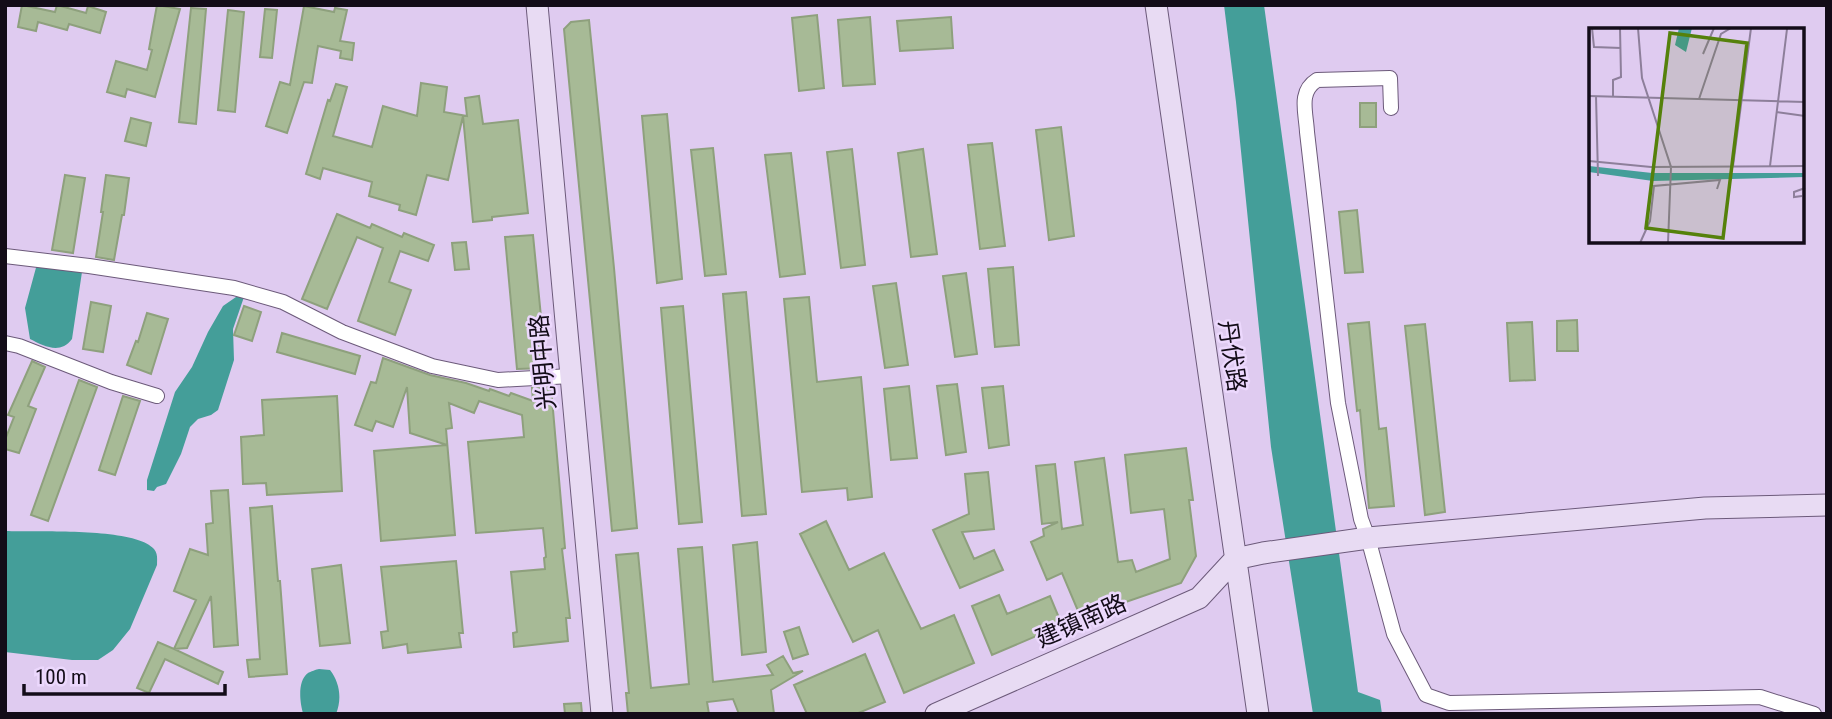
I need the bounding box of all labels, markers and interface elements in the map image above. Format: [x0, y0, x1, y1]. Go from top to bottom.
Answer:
inset map [1589, 28, 1804, 243]
street label: 光明中路 [525, 313, 561, 411]
street label: 丹伏路 [1213, 318, 1251, 394]
street label: 建镇南路 [1031, 589, 1131, 653]
scale bar [24, 652, 226, 696]
text: 100 m [35, 665, 87, 689]

